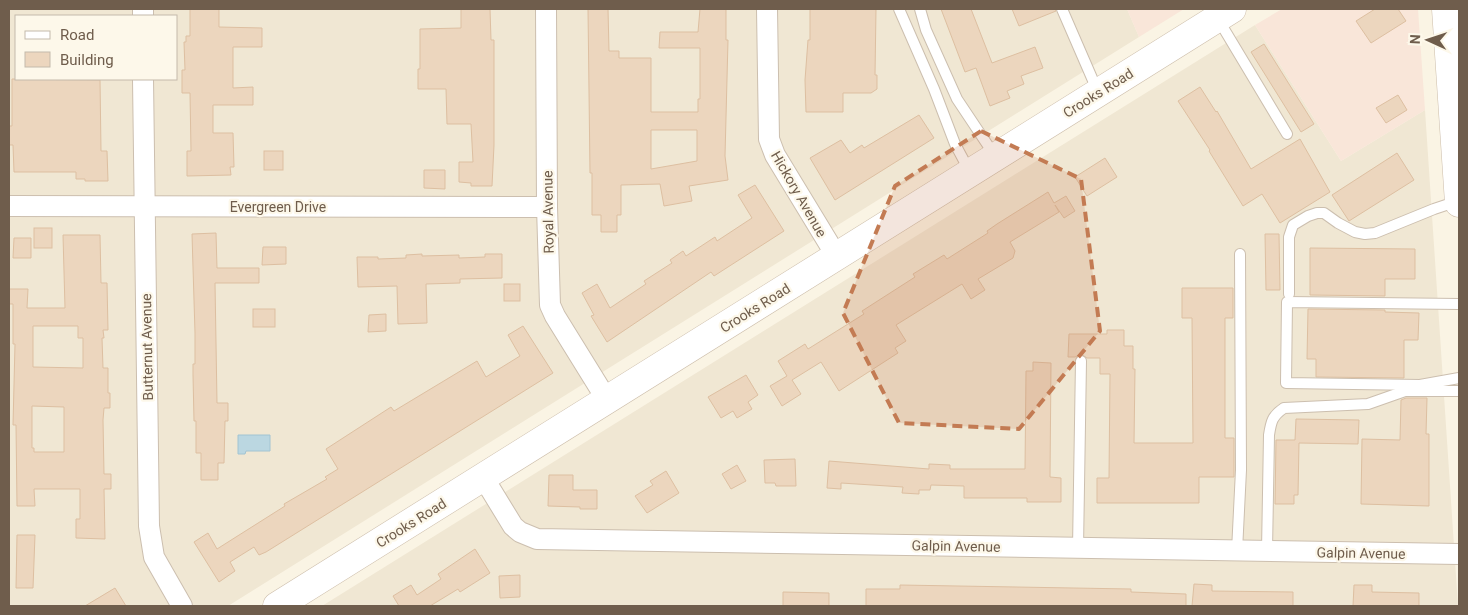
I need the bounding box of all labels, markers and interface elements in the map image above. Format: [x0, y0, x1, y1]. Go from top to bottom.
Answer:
legend [15, 15, 178, 80]
north arrow [1403, 15, 1453, 65]
text: Road [60, 26, 94, 44]
text: N [1407, 34, 1423, 45]
text: Building [60, 51, 114, 69]
street label: Crooks Road [1060, 65, 1136, 121]
street label: Hickory Avenue [768, 148, 830, 240]
street label: Royal Avenue [539, 170, 557, 254]
street label: Evergreen Drive [230, 199, 326, 215]
street label: Crooks Road [717, 280, 793, 336]
street label: Butternut Avenue [138, 293, 156, 401]
street label: Crooks Road [373, 495, 449, 551]
street label: Galpin Avenue [911, 537, 1001, 555]
street label: Galpin Avenue [1316, 544, 1406, 562]

